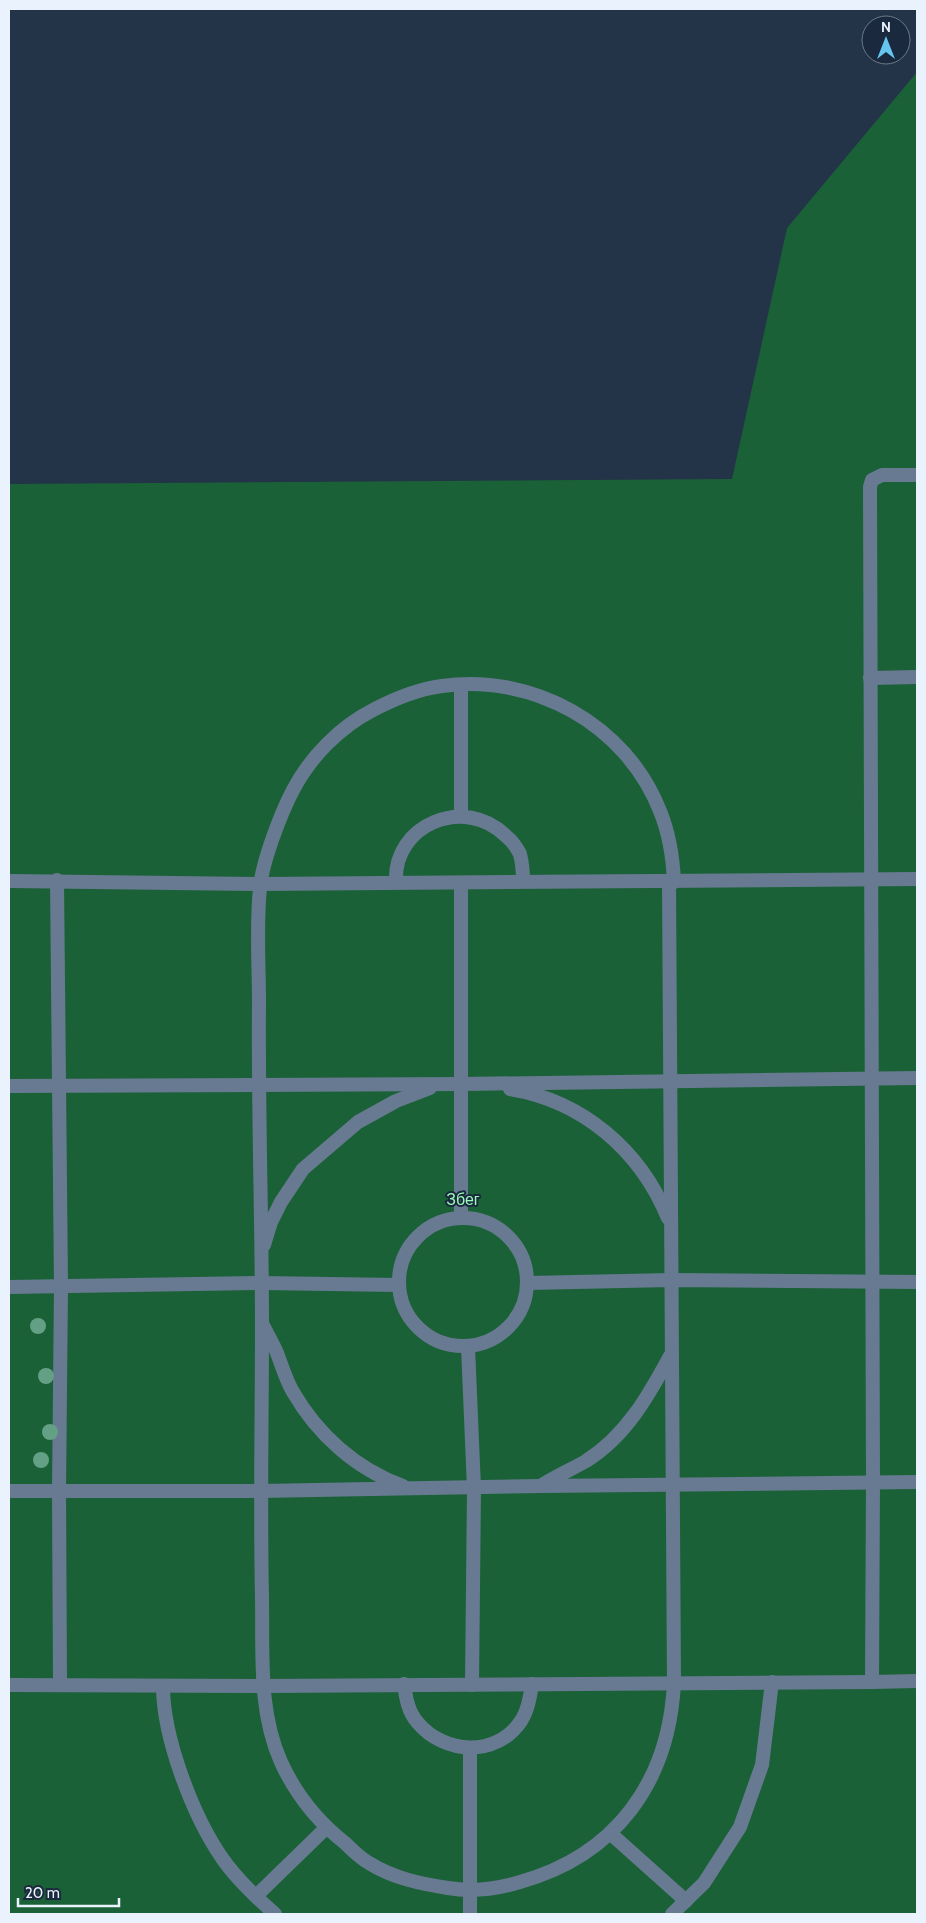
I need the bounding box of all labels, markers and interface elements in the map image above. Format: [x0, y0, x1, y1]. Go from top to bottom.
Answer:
north arrow [861, 15, 911, 65]
text: N [881, 18, 891, 36]
park label: Збег [446, 1190, 480, 1209]
scale bar [18, 1876, 119, 1908]
text: 20 m [25, 1884, 60, 1902]

